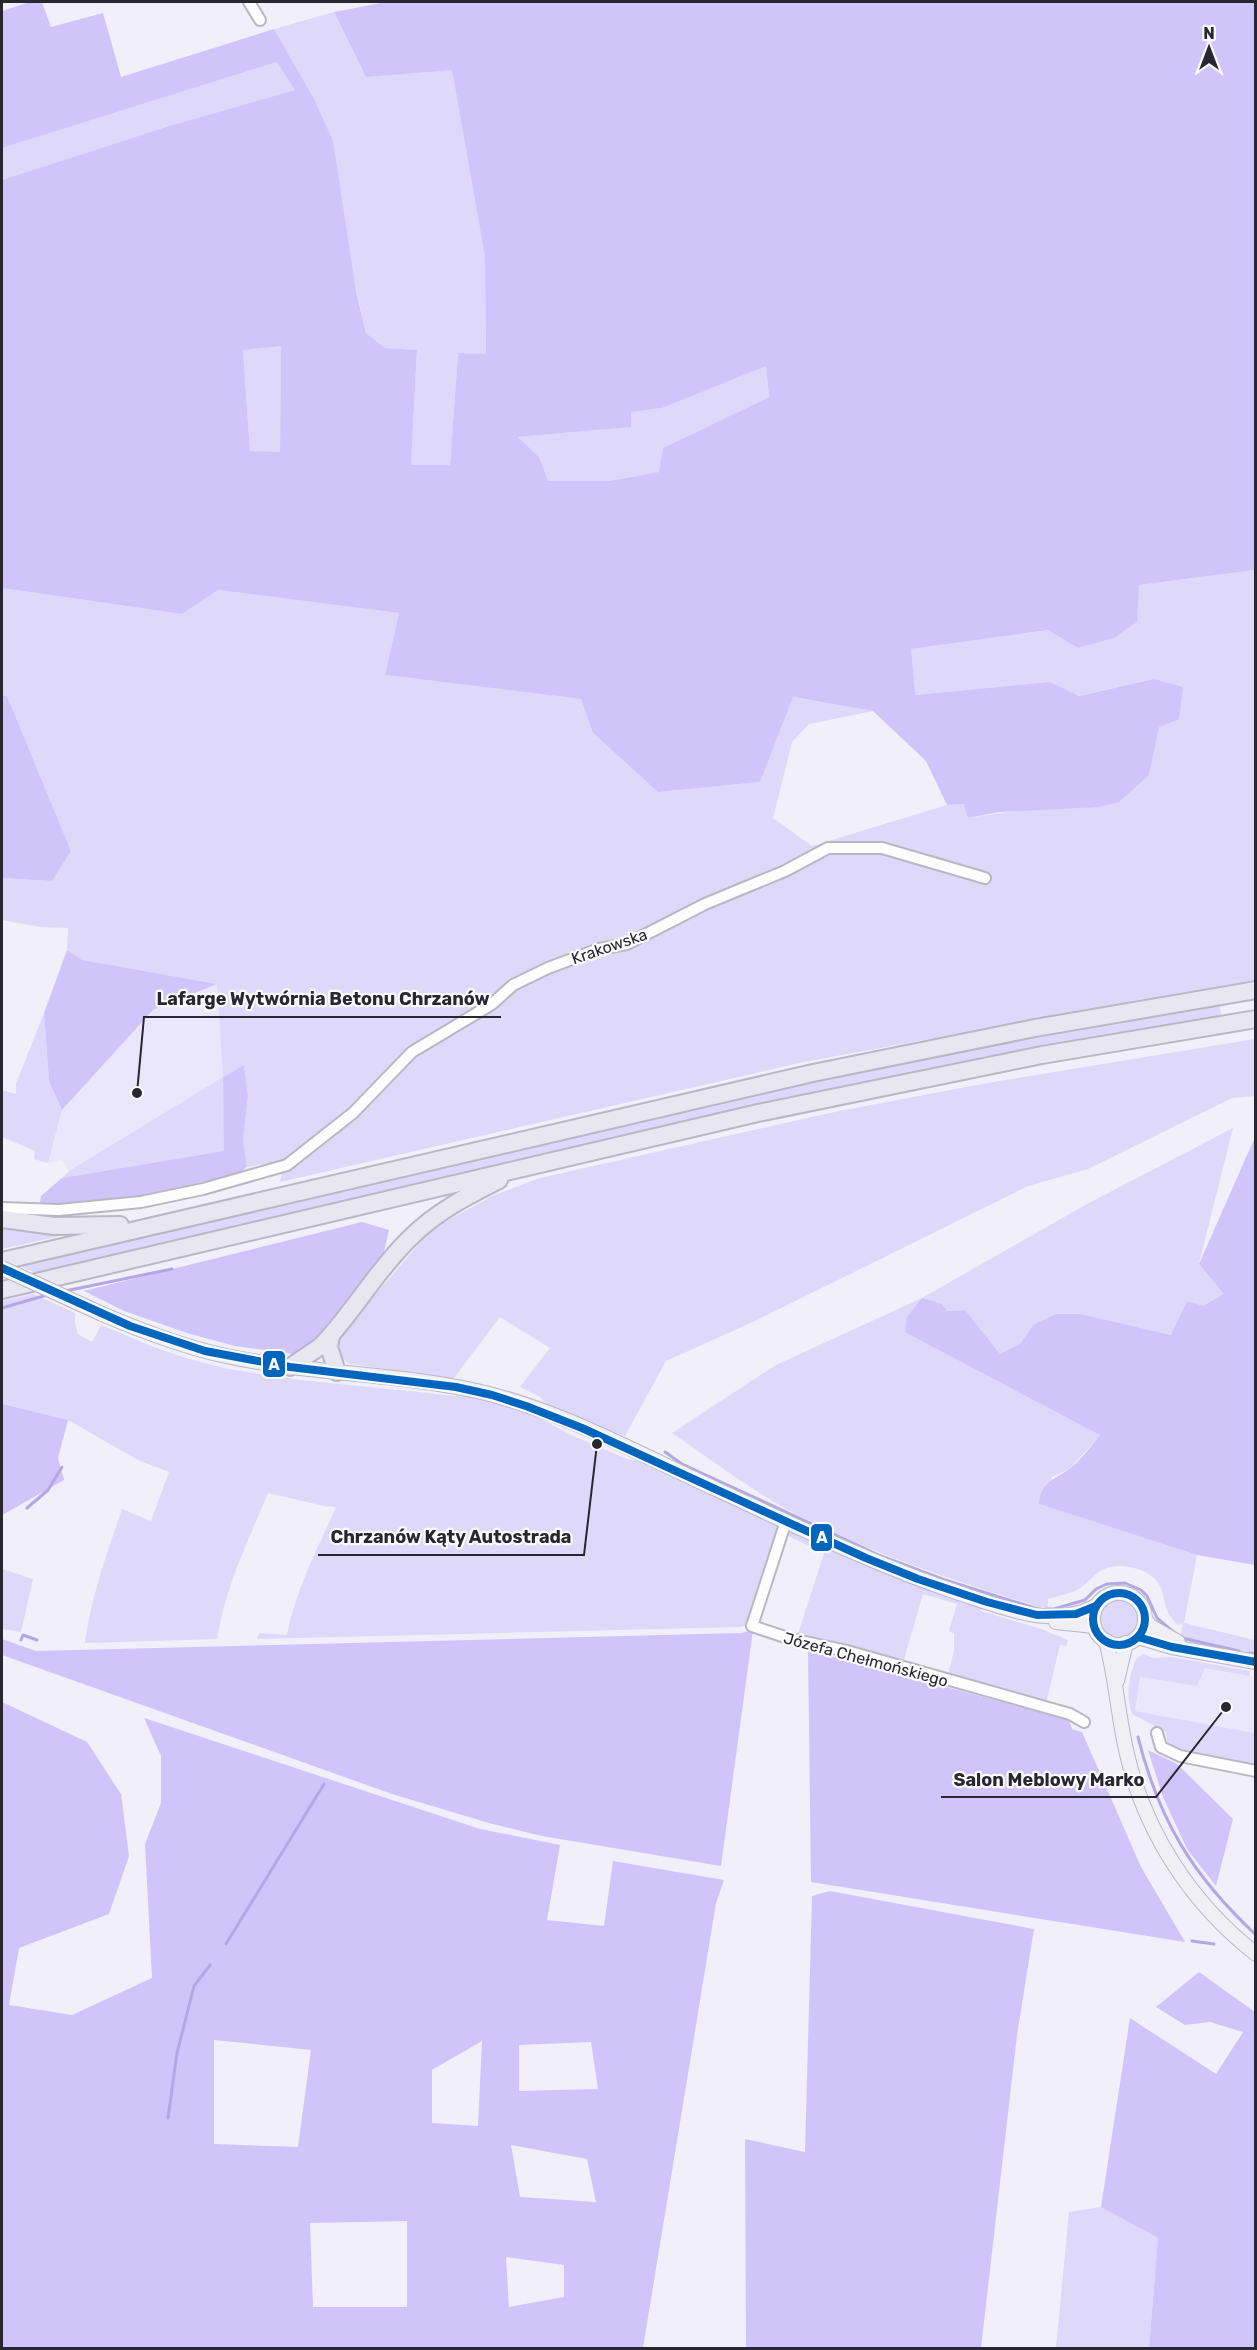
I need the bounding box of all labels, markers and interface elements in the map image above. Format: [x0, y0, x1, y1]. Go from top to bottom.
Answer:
north arrow [1179, 18, 1239, 78]
text: N [1203, 24, 1215, 43]
street label: Krakowska [569, 925, 650, 968]
callout: Lafarge Wytwórnia Betonu Chrzanów [144, 981, 501, 1017]
text: Lafarge Wytwórnia Betonu Chrzanów [156, 988, 490, 1010]
line badge: A [262, 1350, 286, 1378]
text: A [268, 1355, 280, 1374]
callout: Chrzanów Kąty Autostrada [318, 1519, 584, 1555]
line badge: A [810, 1523, 833, 1552]
text: Chrzanów Kąty Autostrada [331, 1526, 572, 1548]
text: A [816, 1528, 828, 1547]
street label: Józefa Chełmońskiego [781, 1628, 950, 1691]
callout: Salon Meblowy Marko [941, 1761, 1156, 1797]
text: Salon Meblowy Marko [954, 1769, 1144, 1791]

